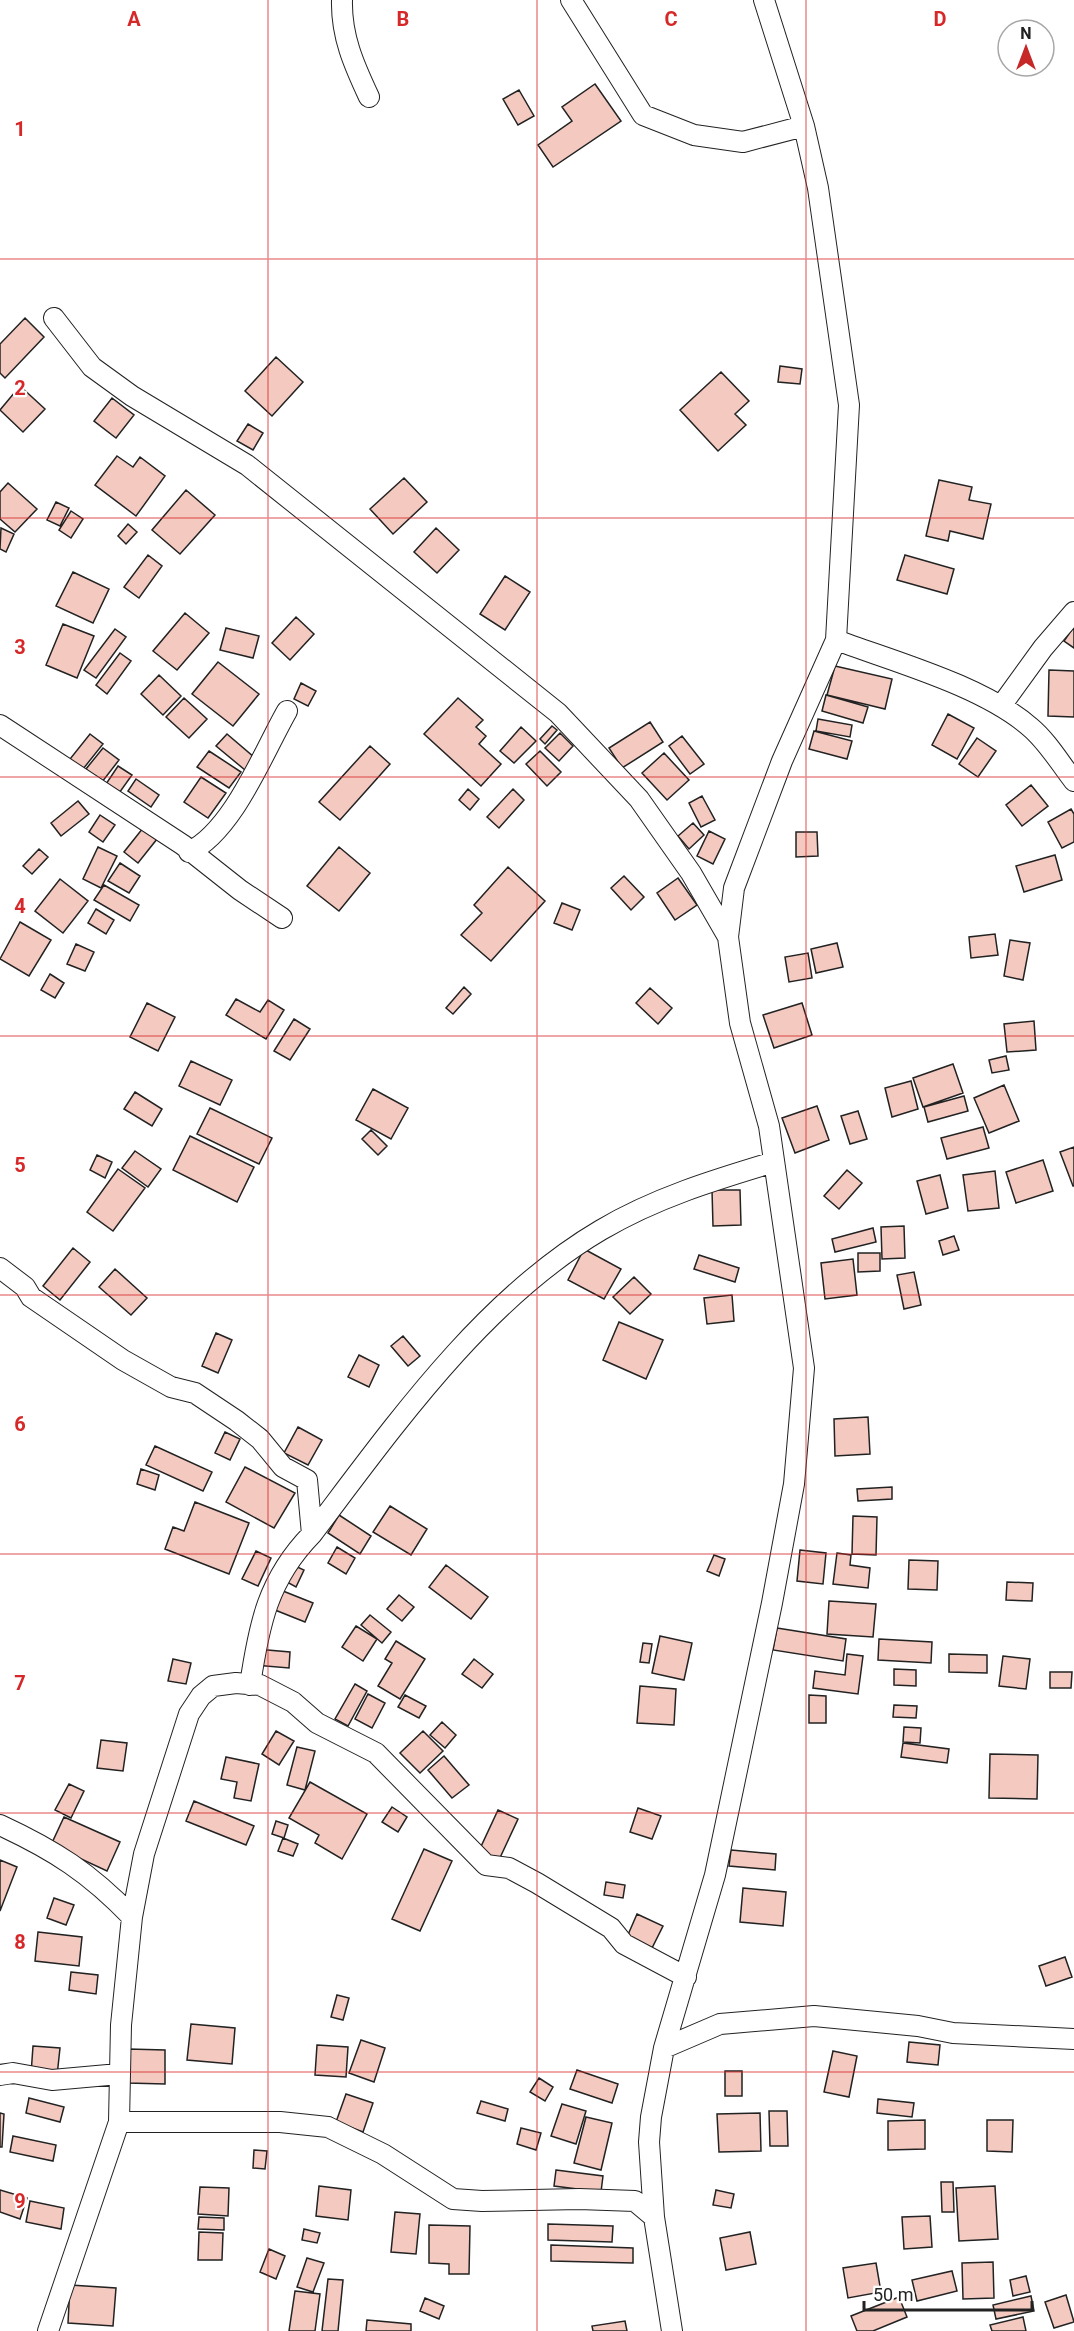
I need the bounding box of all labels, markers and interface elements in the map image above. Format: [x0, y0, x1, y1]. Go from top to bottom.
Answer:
text: A [127, 7, 141, 31]
text: B [397, 7, 409, 31]
text: C [664, 7, 678, 31]
text: D [934, 7, 947, 31]
north arrow [996, 18, 1056, 78]
text: N [1020, 24, 1032, 43]
text: 1 [14, 117, 26, 141]
text: 2 [14, 376, 26, 400]
text: 3 [14, 635, 26, 659]
text: 4 [14, 894, 26, 918]
text: 5 [14, 1153, 26, 1177]
text: 6 [14, 1412, 26, 1436]
text: 7 [14, 1671, 26, 1695]
text: 8 [14, 1930, 26, 1954]
text: 9 [14, 2189, 26, 2213]
scale bar [864, 2274, 1032, 2312]
text: 50 m [873, 2284, 913, 2305]

